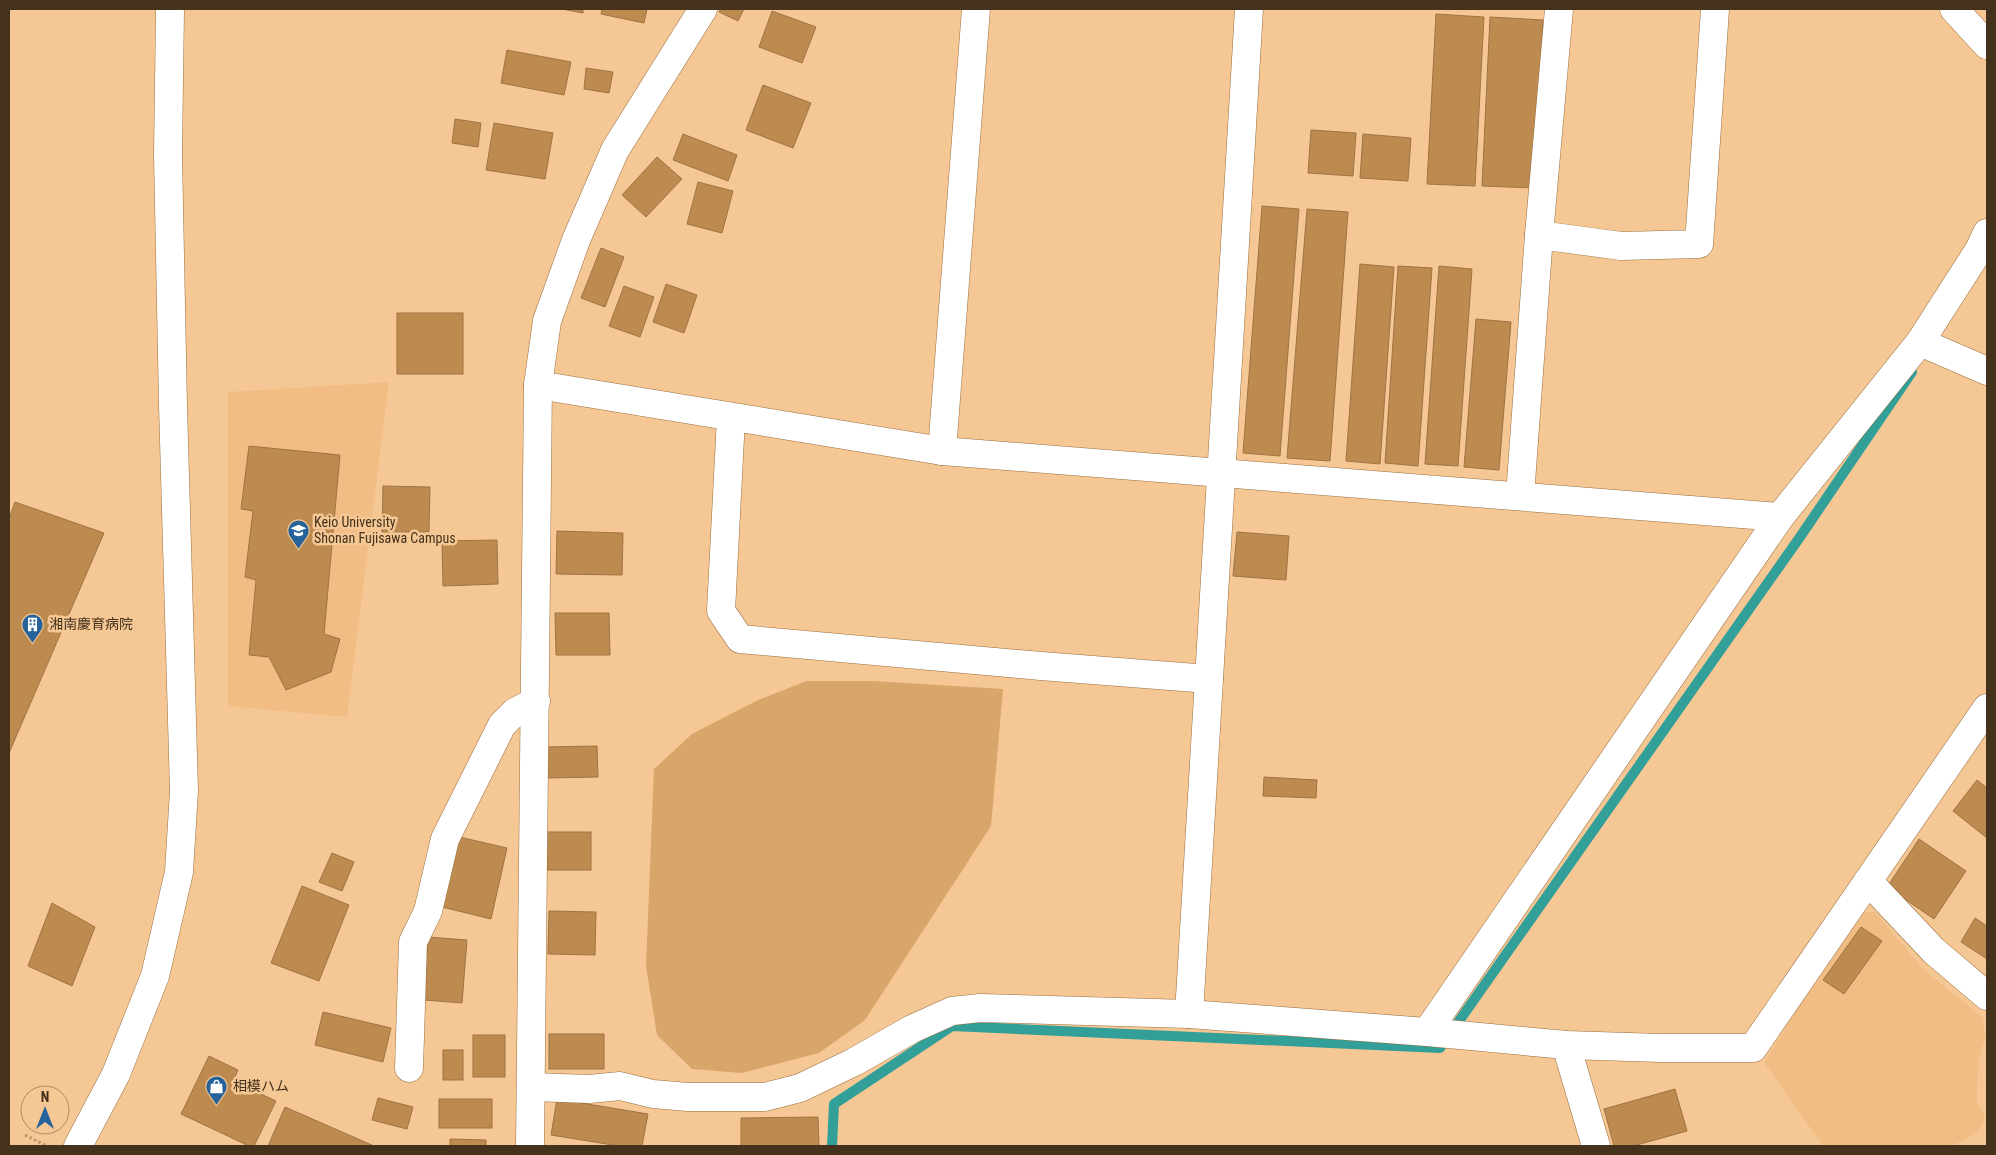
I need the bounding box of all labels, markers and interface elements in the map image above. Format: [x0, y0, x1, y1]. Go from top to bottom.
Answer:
place label: Keio University Shonan Fujisawa Campus [314, 514, 456, 546]
school or university icon: Keio University Shonan Fujisawa Campus [286, 518, 310, 549]
building icon: 湘南慶育病院 [21, 612, 45, 643]
place label: 湘南慶育病院 [49, 616, 133, 632]
shop icon: 相模ハム [205, 1074, 229, 1105]
place label: 相模ハム [233, 1078, 289, 1094]
north arrow [20, 1085, 70, 1135]
text: N [41, 1089, 49, 1105]

